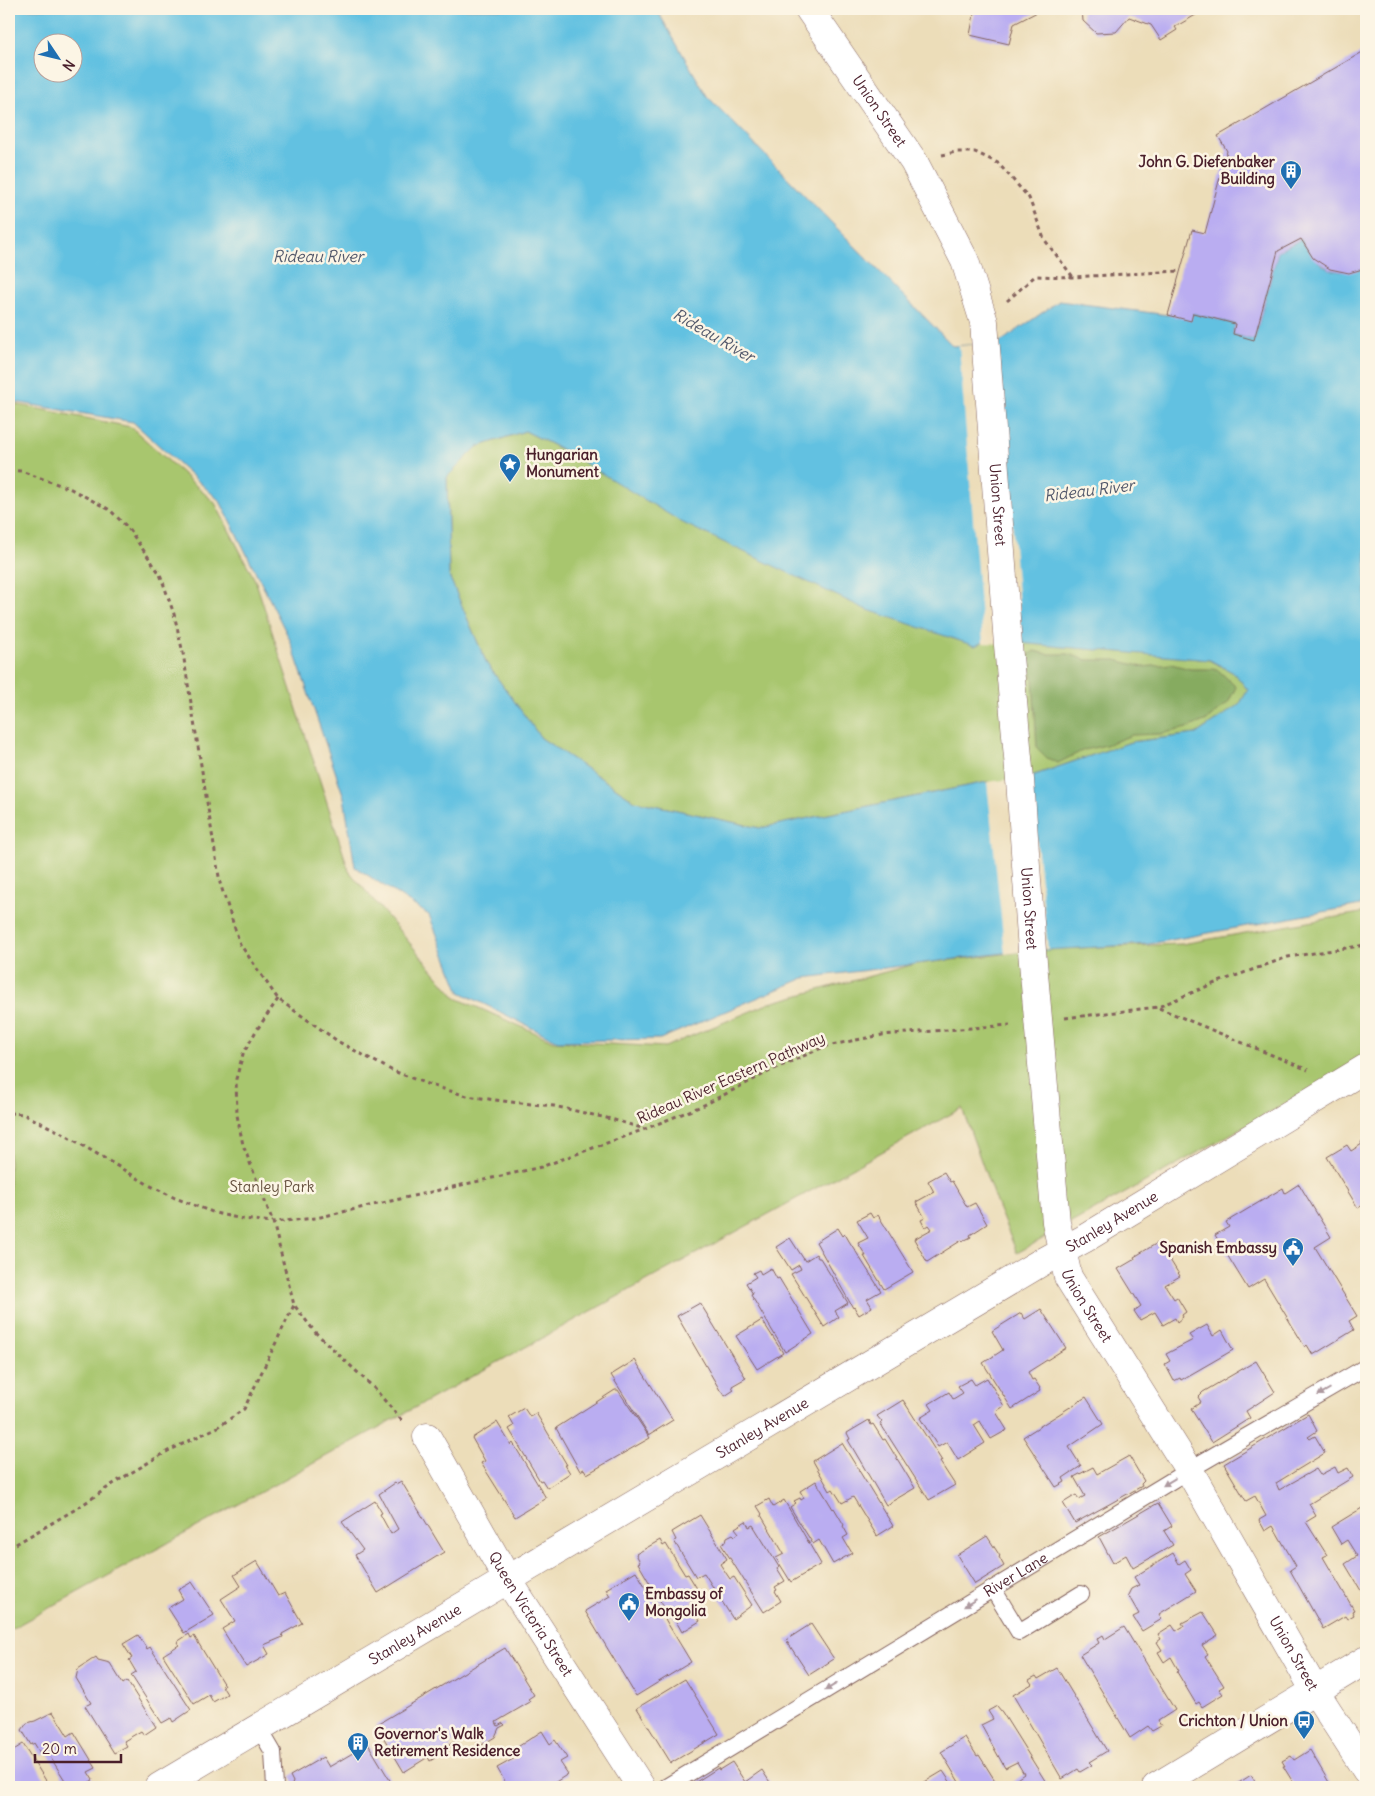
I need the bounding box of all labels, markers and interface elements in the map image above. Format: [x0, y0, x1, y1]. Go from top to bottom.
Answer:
north arrow [32, 32, 82, 82]
text: N [58, 56, 79, 75]
street label: Union Street [848, 71, 911, 151]
place label: John G. Diefenbaker Building [1139, 152, 1276, 189]
building icon: John G. Diefenbaker Building [1279, 159, 1303, 190]
water label: Rideau River [273, 246, 366, 266]
water label: Rideau River [670, 304, 760, 368]
place label: Hungarian Monument [526, 445, 600, 481]
place icon: Hungarian Monument [498, 452, 522, 483]
street label: Union Street [986, 463, 1011, 547]
water label: Rideau River [1043, 474, 1138, 505]
street label: Union Street [1017, 866, 1042, 950]
street label: Rideau River Eastern Pathway [634, 1027, 828, 1128]
park label: Stanley Park [230, 1177, 315, 1196]
street label: Stanley Avenue [1062, 1186, 1161, 1256]
public building icon: Spanish Embassy [1281, 1236, 1305, 1267]
place label: Spanish Embassy [1160, 1238, 1277, 1258]
street label: Union Street [1058, 1268, 1117, 1346]
one-way arrow [1317, 1387, 1331, 1396]
street label: Stanley Avenue [712, 1393, 812, 1463]
one-way arrow [1162, 1478, 1175, 1487]
street label: Queen Victoria Street [485, 1548, 577, 1680]
street label: River Lane [980, 1548, 1051, 1601]
place label: Embassy of Mongolia [645, 1584, 724, 1621]
public building icon: Embassy of Mongolia [617, 1591, 641, 1622]
one-way arrow [963, 1598, 976, 1607]
street label: Stanley Avenue [365, 1599, 465, 1669]
street label: Union Street [1265, 1612, 1323, 1694]
one-way arrow [824, 1683, 837, 1692]
bus stop icon: Crichton / Union [1292, 1709, 1316, 1740]
place label: Crichton / Union [1179, 1711, 1288, 1730]
place label: Governor's Walk Retirement Residence [374, 1724, 520, 1760]
scale bar [35, 1731, 121, 1763]
building icon: Governor's Walk Retirement Residence [346, 1731, 370, 1762]
text: 20 m [42, 1739, 77, 1758]

